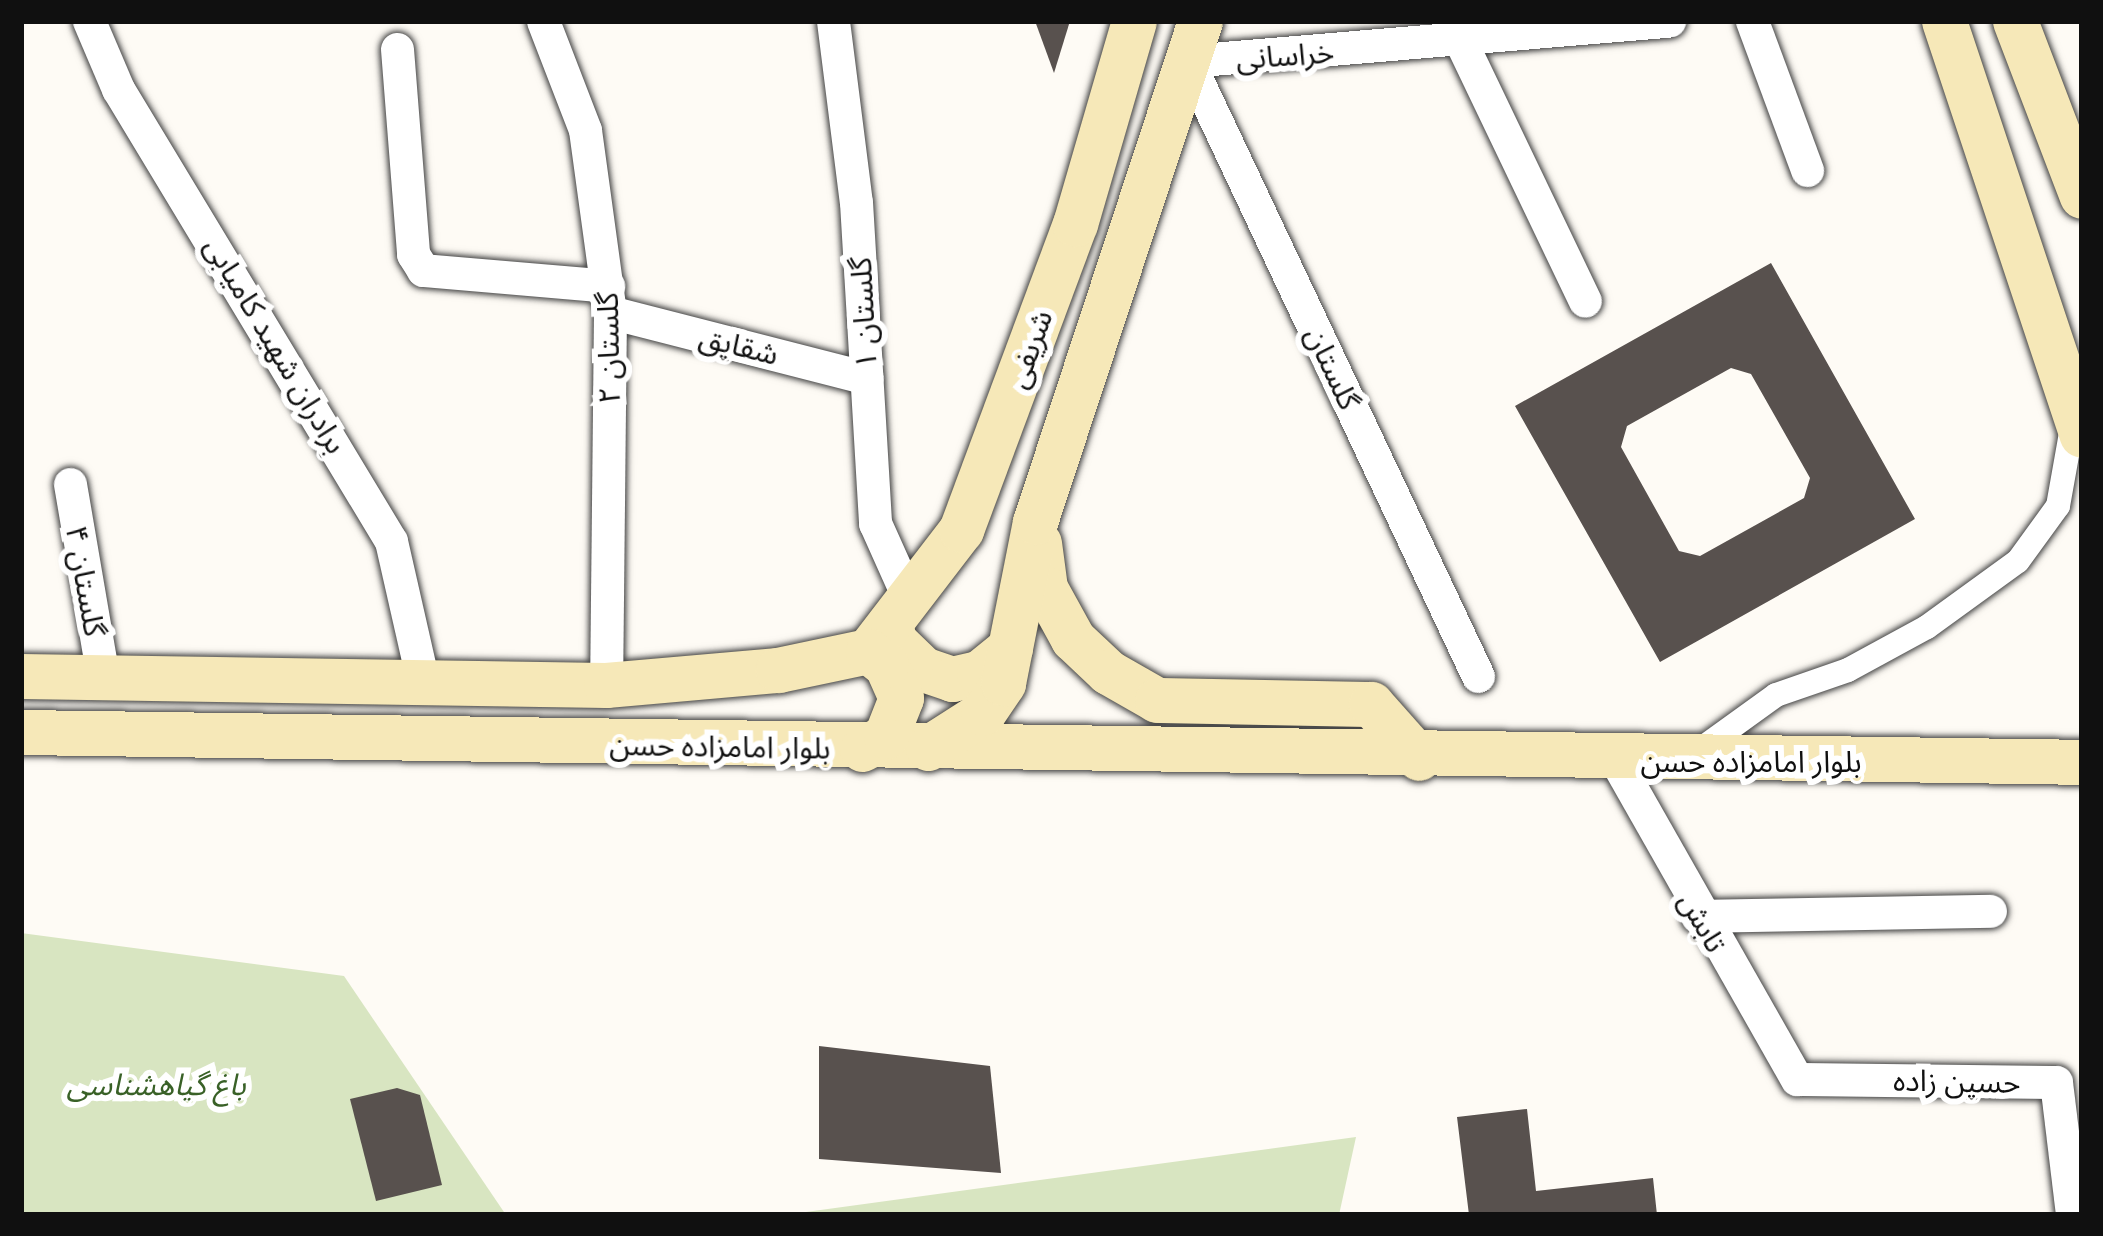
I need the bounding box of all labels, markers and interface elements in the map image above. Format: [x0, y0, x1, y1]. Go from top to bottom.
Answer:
street label: خراسانی [1235, 34, 1335, 76]
street label: برادران شهید کامیابی [197, 230, 355, 460]
street label: گلستان ۱ [842, 256, 884, 370]
street label: گلستان ۲ [589, 292, 627, 404]
street label: شریفی [998, 305, 1060, 393]
street label: شقایق [696, 318, 782, 372]
street label: گلستان [1298, 321, 1368, 415]
street label: گلستان ۴ [59, 523, 113, 639]
street label: بلوار امامزاده حسن [609, 726, 831, 766]
street label: بلوار امامزاده حسن [1640, 743, 1862, 779]
street label: تابش [1671, 885, 1735, 959]
street label: حسین زاده [1893, 1062, 2021, 1100]
park label: باغ گیاهشناسی [67, 1066, 245, 1102]

